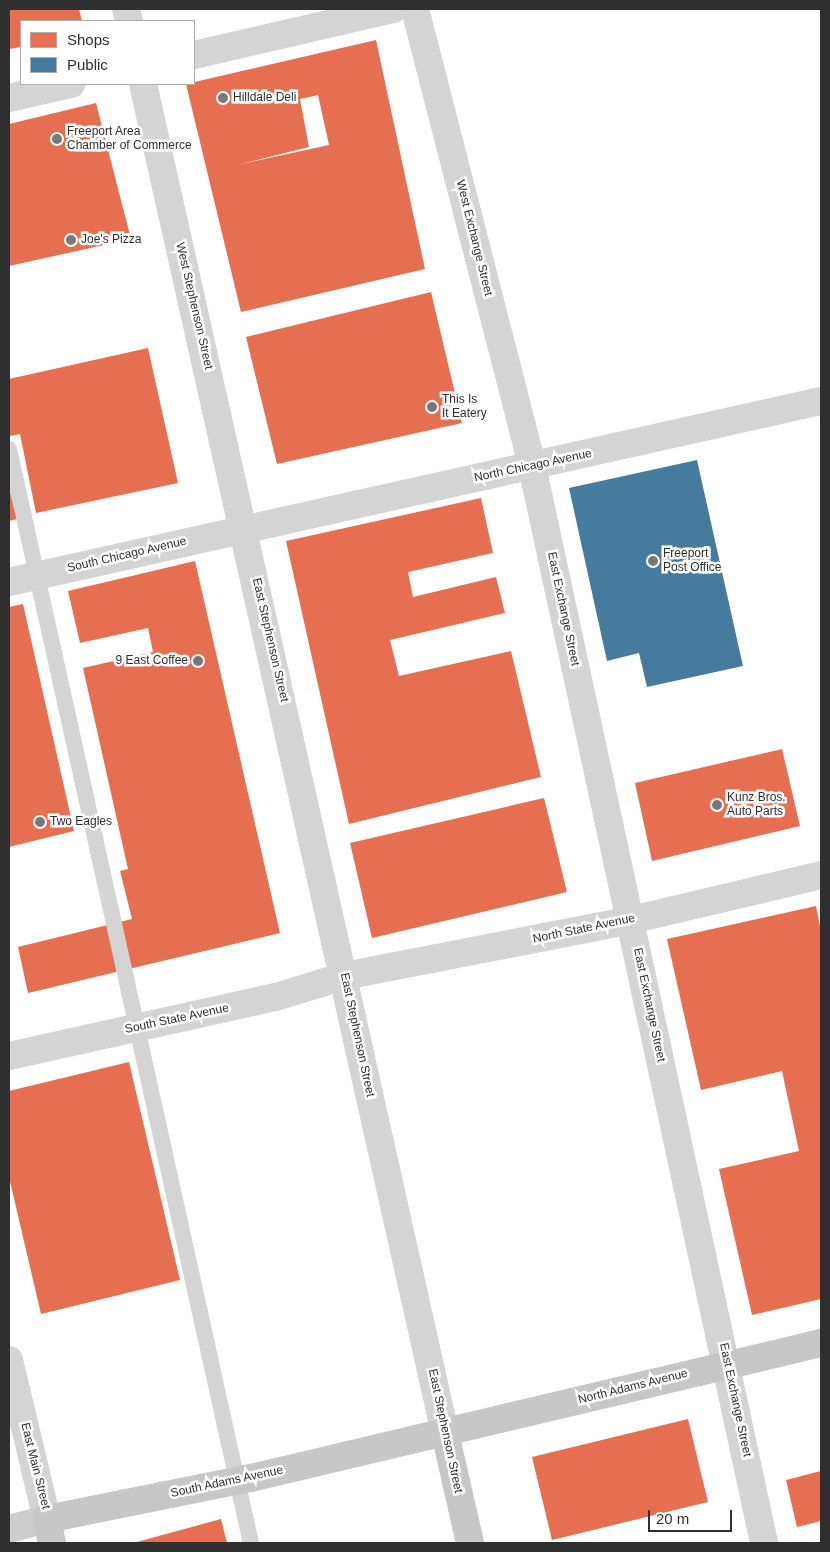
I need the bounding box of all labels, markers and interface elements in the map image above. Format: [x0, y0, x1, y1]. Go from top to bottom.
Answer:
legend [20, 20, 195, 85]
text: Shops [67, 31, 110, 48]
text: Public [67, 56, 108, 73]
place label: Hilldale Deli [233, 91, 296, 105]
marker: Hilldale Deli [217, 92, 229, 104]
place label: Freeport Area Chamber of Commerce [67, 125, 192, 153]
marker: Freeport Area Chamber of Commerce [51, 133, 63, 145]
street label: West Exchange Street [453, 178, 495, 298]
place label: Joe's Pizza [81, 233, 141, 247]
marker: Joe's Pizza [65, 234, 77, 246]
street label: West Stephenson Street [172, 241, 216, 371]
place label: This Is It Eatery [442, 393, 487, 421]
marker: This Is It Eatery [426, 401, 438, 413]
street label: North Chicago Avenue [473, 446, 593, 486]
street label: South Chicago Avenue [66, 534, 188, 576]
place label: Freeport Post Office [663, 547, 721, 575]
street label: East Exchange Street [544, 551, 582, 667]
marker: Freeport Post Office [647, 555, 659, 567]
street label: East Stephenson Street [249, 577, 291, 703]
place label: 9 East Coffee [116, 654, 188, 668]
marker: 9 East Coffee [192, 655, 204, 667]
place label: Kunz Bros. Auto Parts [727, 791, 786, 819]
marker: Kunz Bros. Auto Parts [711, 799, 723, 811]
place label: Two Eagles [50, 815, 112, 829]
marker: Two Eagles [34, 816, 46, 828]
street label: North State Avenue [531, 911, 637, 947]
street label: East Exchange Street [630, 947, 668, 1063]
street label: East Stephenson Street [337, 972, 377, 1098]
street label: South State Avenue [123, 1001, 231, 1037]
street label: East Exchange Street [716, 1342, 754, 1458]
street label: North Adams Avenue [576, 1366, 690, 1408]
street label: East Stephenson Street [425, 1368, 465, 1494]
street label: East Main Street [17, 1421, 53, 1511]
street label: South Adams Avenue [169, 1463, 285, 1501]
scale bar [650, 1500, 734, 1532]
text: 20 m [656, 1510, 689, 1527]

